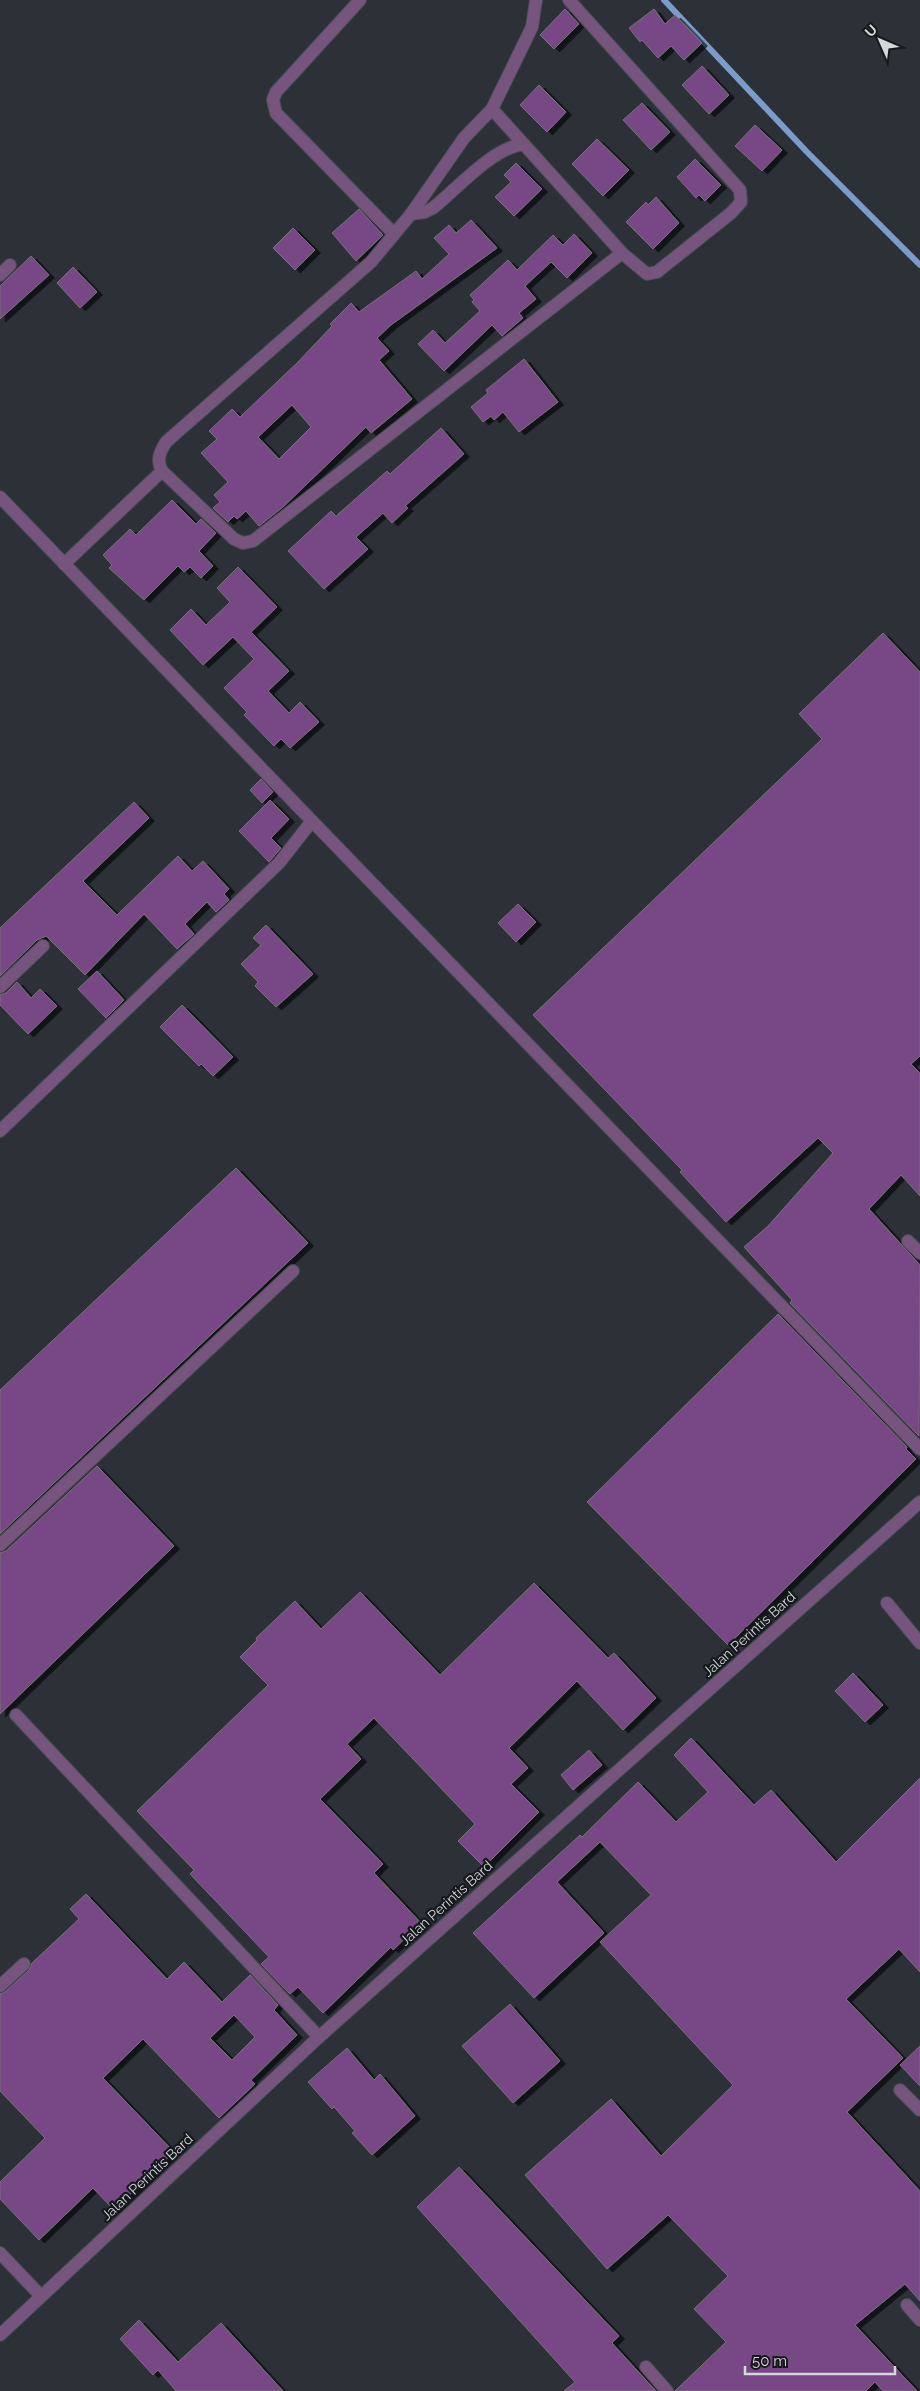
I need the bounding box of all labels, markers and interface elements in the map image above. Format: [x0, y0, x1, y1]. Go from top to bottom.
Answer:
north arrow [855, 15, 905, 65]
text: U [861, 21, 880, 40]
street label: Jalan Perintis Bard [700, 1588, 798, 1680]
street label: Jalan Perintis Bard [397, 1857, 495, 1949]
street label: Jalan Perintis Bard [98, 2131, 196, 2223]
scale bar [745, 2344, 895, 2376]
text: 50 m [752, 2352, 787, 2370]

